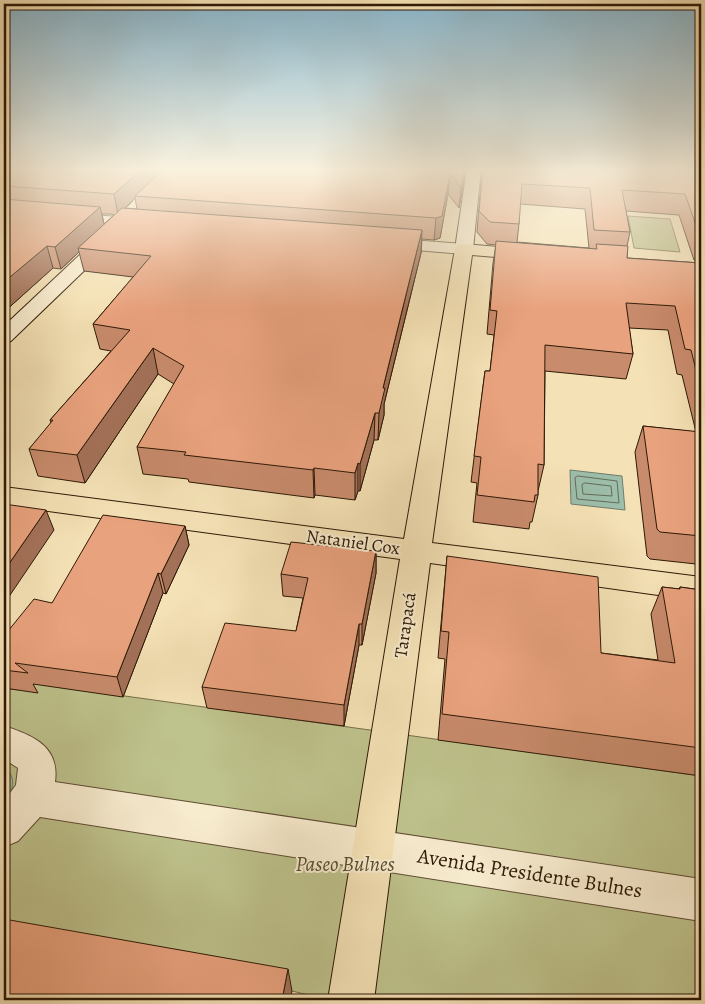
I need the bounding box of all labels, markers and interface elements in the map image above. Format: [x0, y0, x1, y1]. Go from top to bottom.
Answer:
street label: Nataniel Cox [305, 524, 402, 561]
street label: Tarapacá [389, 590, 422, 659]
street label: Avenida Presidente Bulnes [415, 841, 644, 905]
park label: Paseo Bulnes [295, 850, 395, 878]

